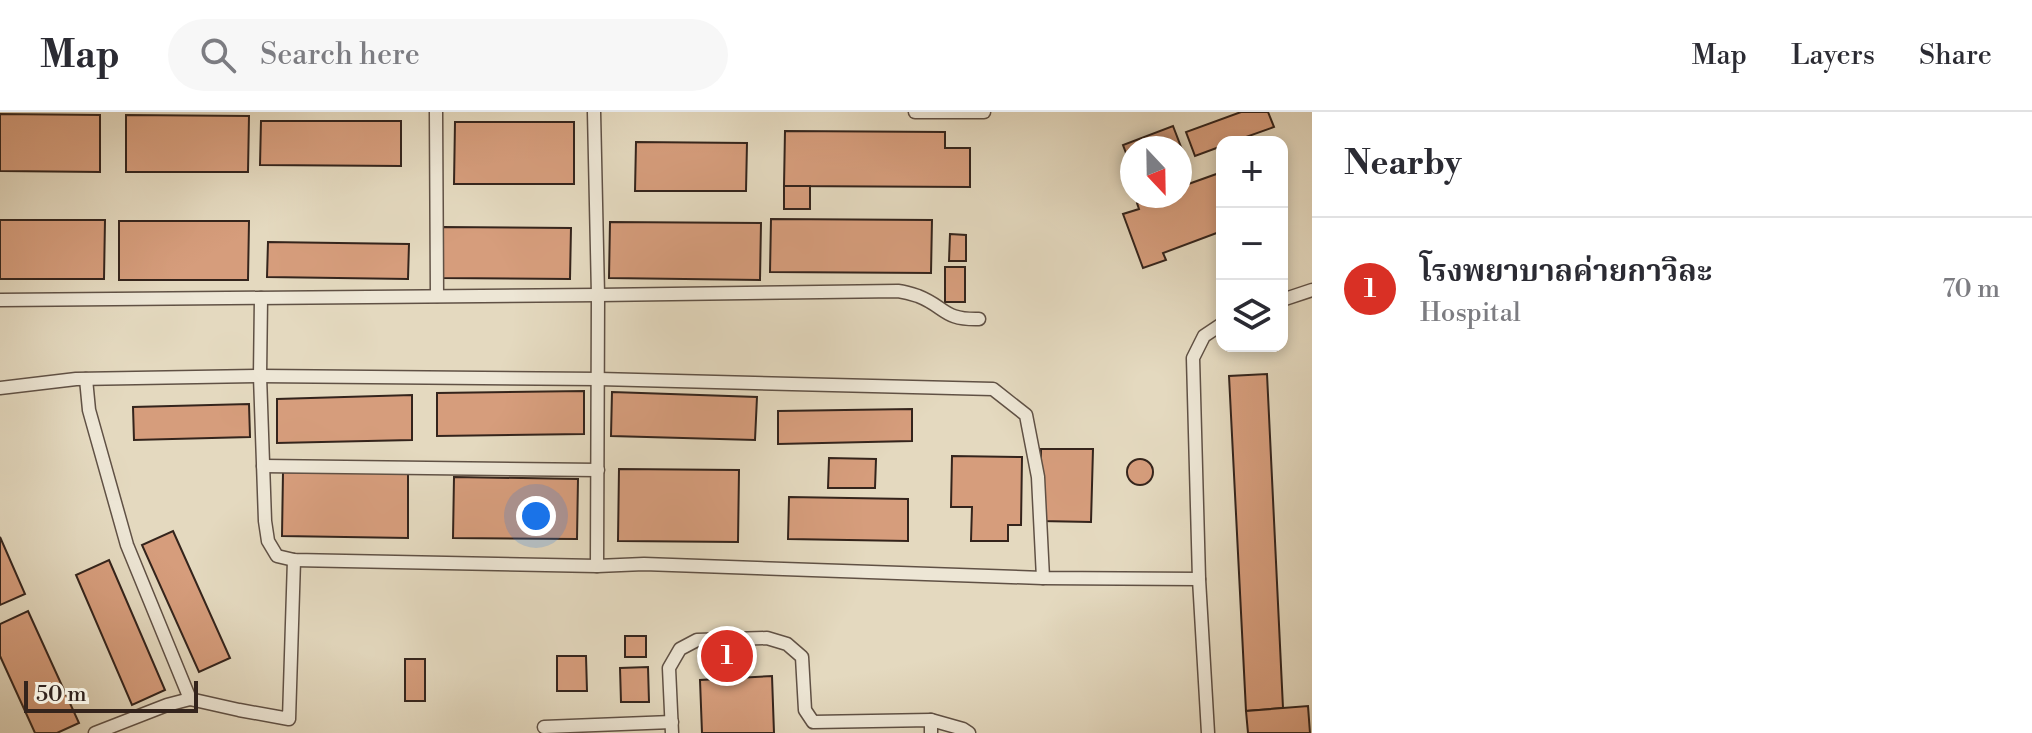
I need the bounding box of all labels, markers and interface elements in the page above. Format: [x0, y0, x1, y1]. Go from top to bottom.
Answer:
search box [168, 19, 728, 91]
text: Map [40, 32, 120, 79]
icon: search [196, 33, 240, 77]
text: Search here [260, 36, 420, 74]
text: Map [1692, 38, 1747, 73]
text: Layers [1791, 38, 1875, 73]
text: Share [1919, 38, 1992, 73]
north arrow [1120, 136, 1192, 208]
map controls [1216, 136, 1288, 352]
button: + [1216, 136, 1288, 208]
text: Nearby [1344, 143, 1462, 185]
button: − [1216, 208, 1288, 280]
text: โรงพยาบาลค่ายกาวิละ [1420, 253, 1712, 291]
text: 1 [1364, 273, 1376, 305]
text: 70 m [1942, 273, 2000, 305]
button: layers [1216, 280, 1288, 352]
text: Hospital [1420, 297, 1521, 329]
your location [516, 496, 556, 536]
pin: 1 [701, 626, 753, 686]
scale bar [24, 677, 198, 713]
text: 50 m [36, 681, 87, 708]

